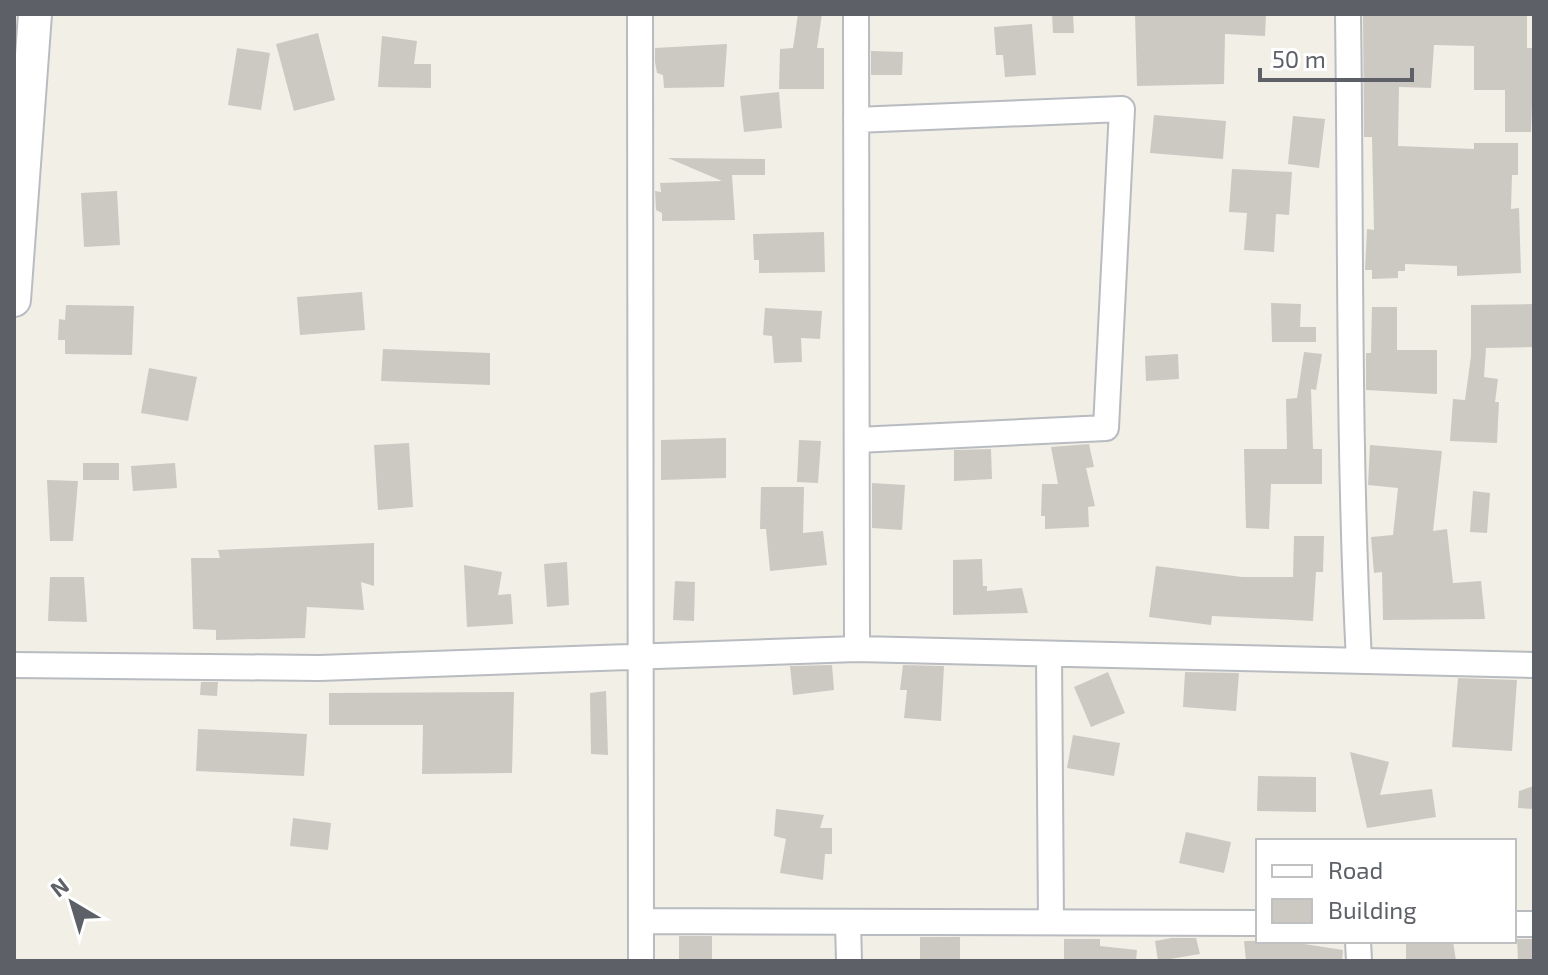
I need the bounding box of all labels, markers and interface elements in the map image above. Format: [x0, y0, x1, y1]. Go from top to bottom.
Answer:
scale bar [1260, 32, 1412, 82]
text: 50 m [1272, 44, 1326, 73]
legend [1256, 839, 1516, 943]
text: Road [1328, 855, 1383, 884]
north arrow [32, 863, 112, 943]
text: N [45, 871, 73, 902]
text: Building [1328, 895, 1417, 924]

